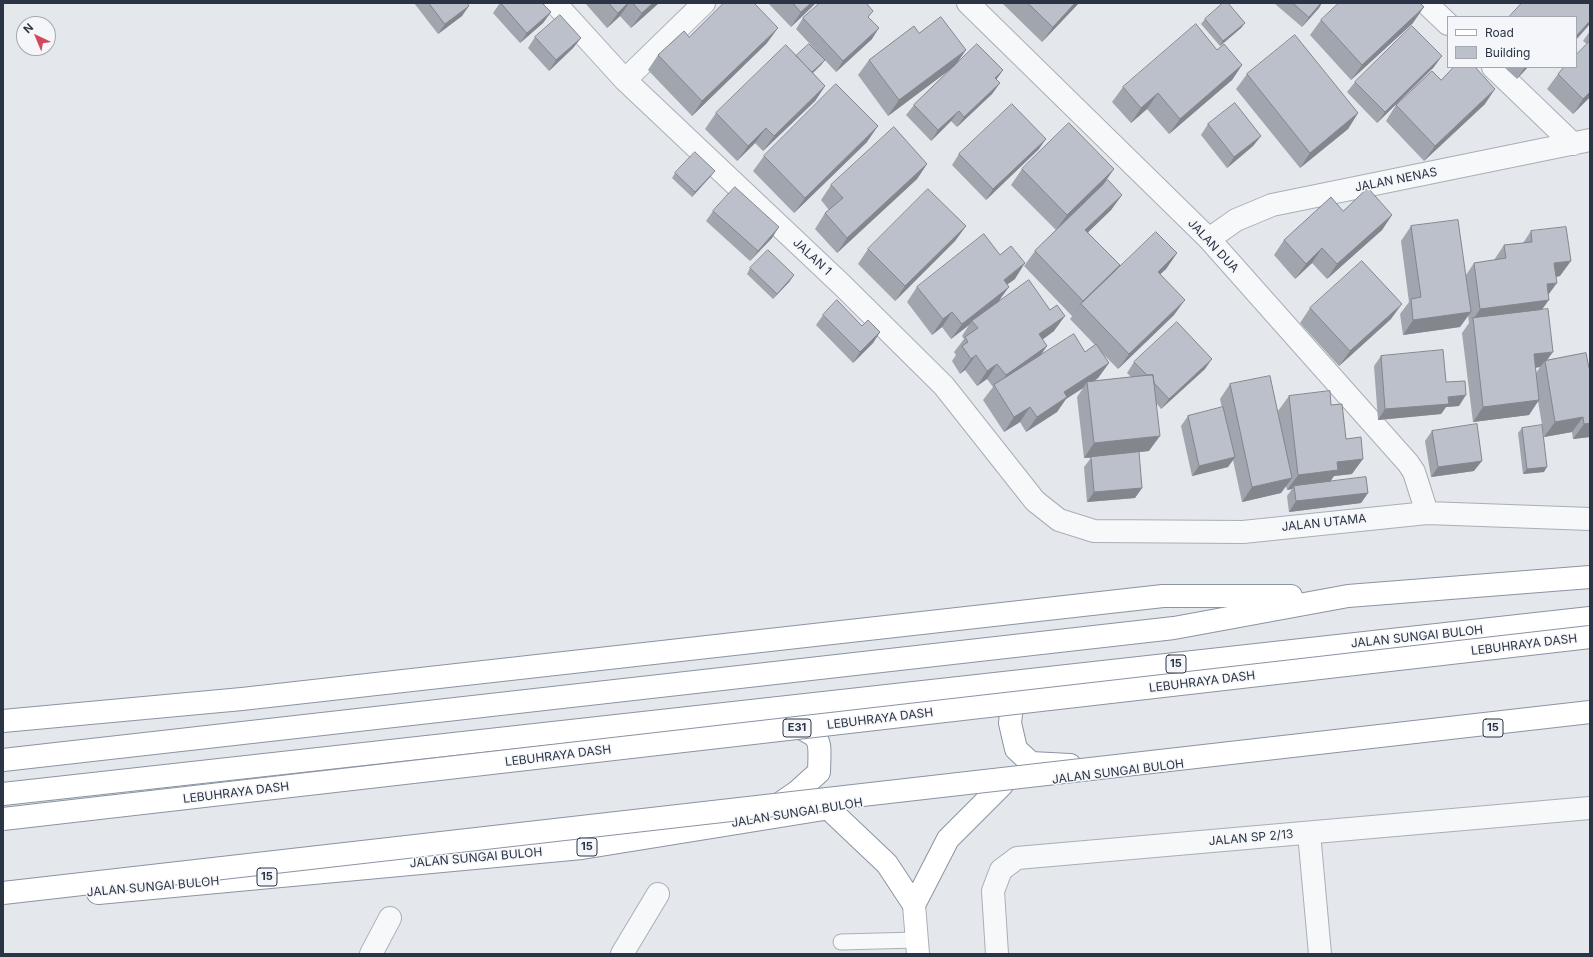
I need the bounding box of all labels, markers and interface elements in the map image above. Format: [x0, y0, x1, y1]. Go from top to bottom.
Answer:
north arrow [16, 16, 56, 56]
legend [1447, 16, 1577, 68]
text: N [20, 20, 36, 36]
text: Road [1485, 25, 1514, 40]
text: Building [1485, 45, 1530, 60]
street label: JALAN NENAS [1354, 165, 1438, 195]
street label: JALAN DUA [1185, 216, 1241, 276]
street label: JALAN 1 [790, 236, 834, 278]
street label: JALAN UTAMA [1281, 511, 1367, 535]
street label: JALAN SUNGAI BULOH [1350, 623, 1484, 651]
street label: LEBUHRAYA DASH [1470, 631, 1578, 659]
road number: 15 [1166, 655, 1186, 673]
street label: LEBUHRAYA DASH [1148, 668, 1256, 696]
street label: LEBUHRAYA DASH [826, 705, 934, 733]
road number: E31 [783, 719, 811, 737]
road number: 15 [1483, 719, 1503, 737]
street label: LEBUHRAYA DASH [504, 742, 612, 770]
street label: JALAN SUNGAI BULOH [1051, 757, 1185, 787]
street label: LEBUHRAYA DASH [182, 779, 290, 807]
street label: JALAN SUNGAI BULOH [730, 795, 864, 831]
street label: JALAN SP 2/13 [1208, 827, 1294, 849]
road number: 15 [577, 838, 597, 856]
street label: JALAN SUNGAI BULOH [409, 845, 543, 871]
road number: 15 [257, 868, 277, 886]
street label: JALAN SUNGAI BULOH [86, 874, 220, 900]

